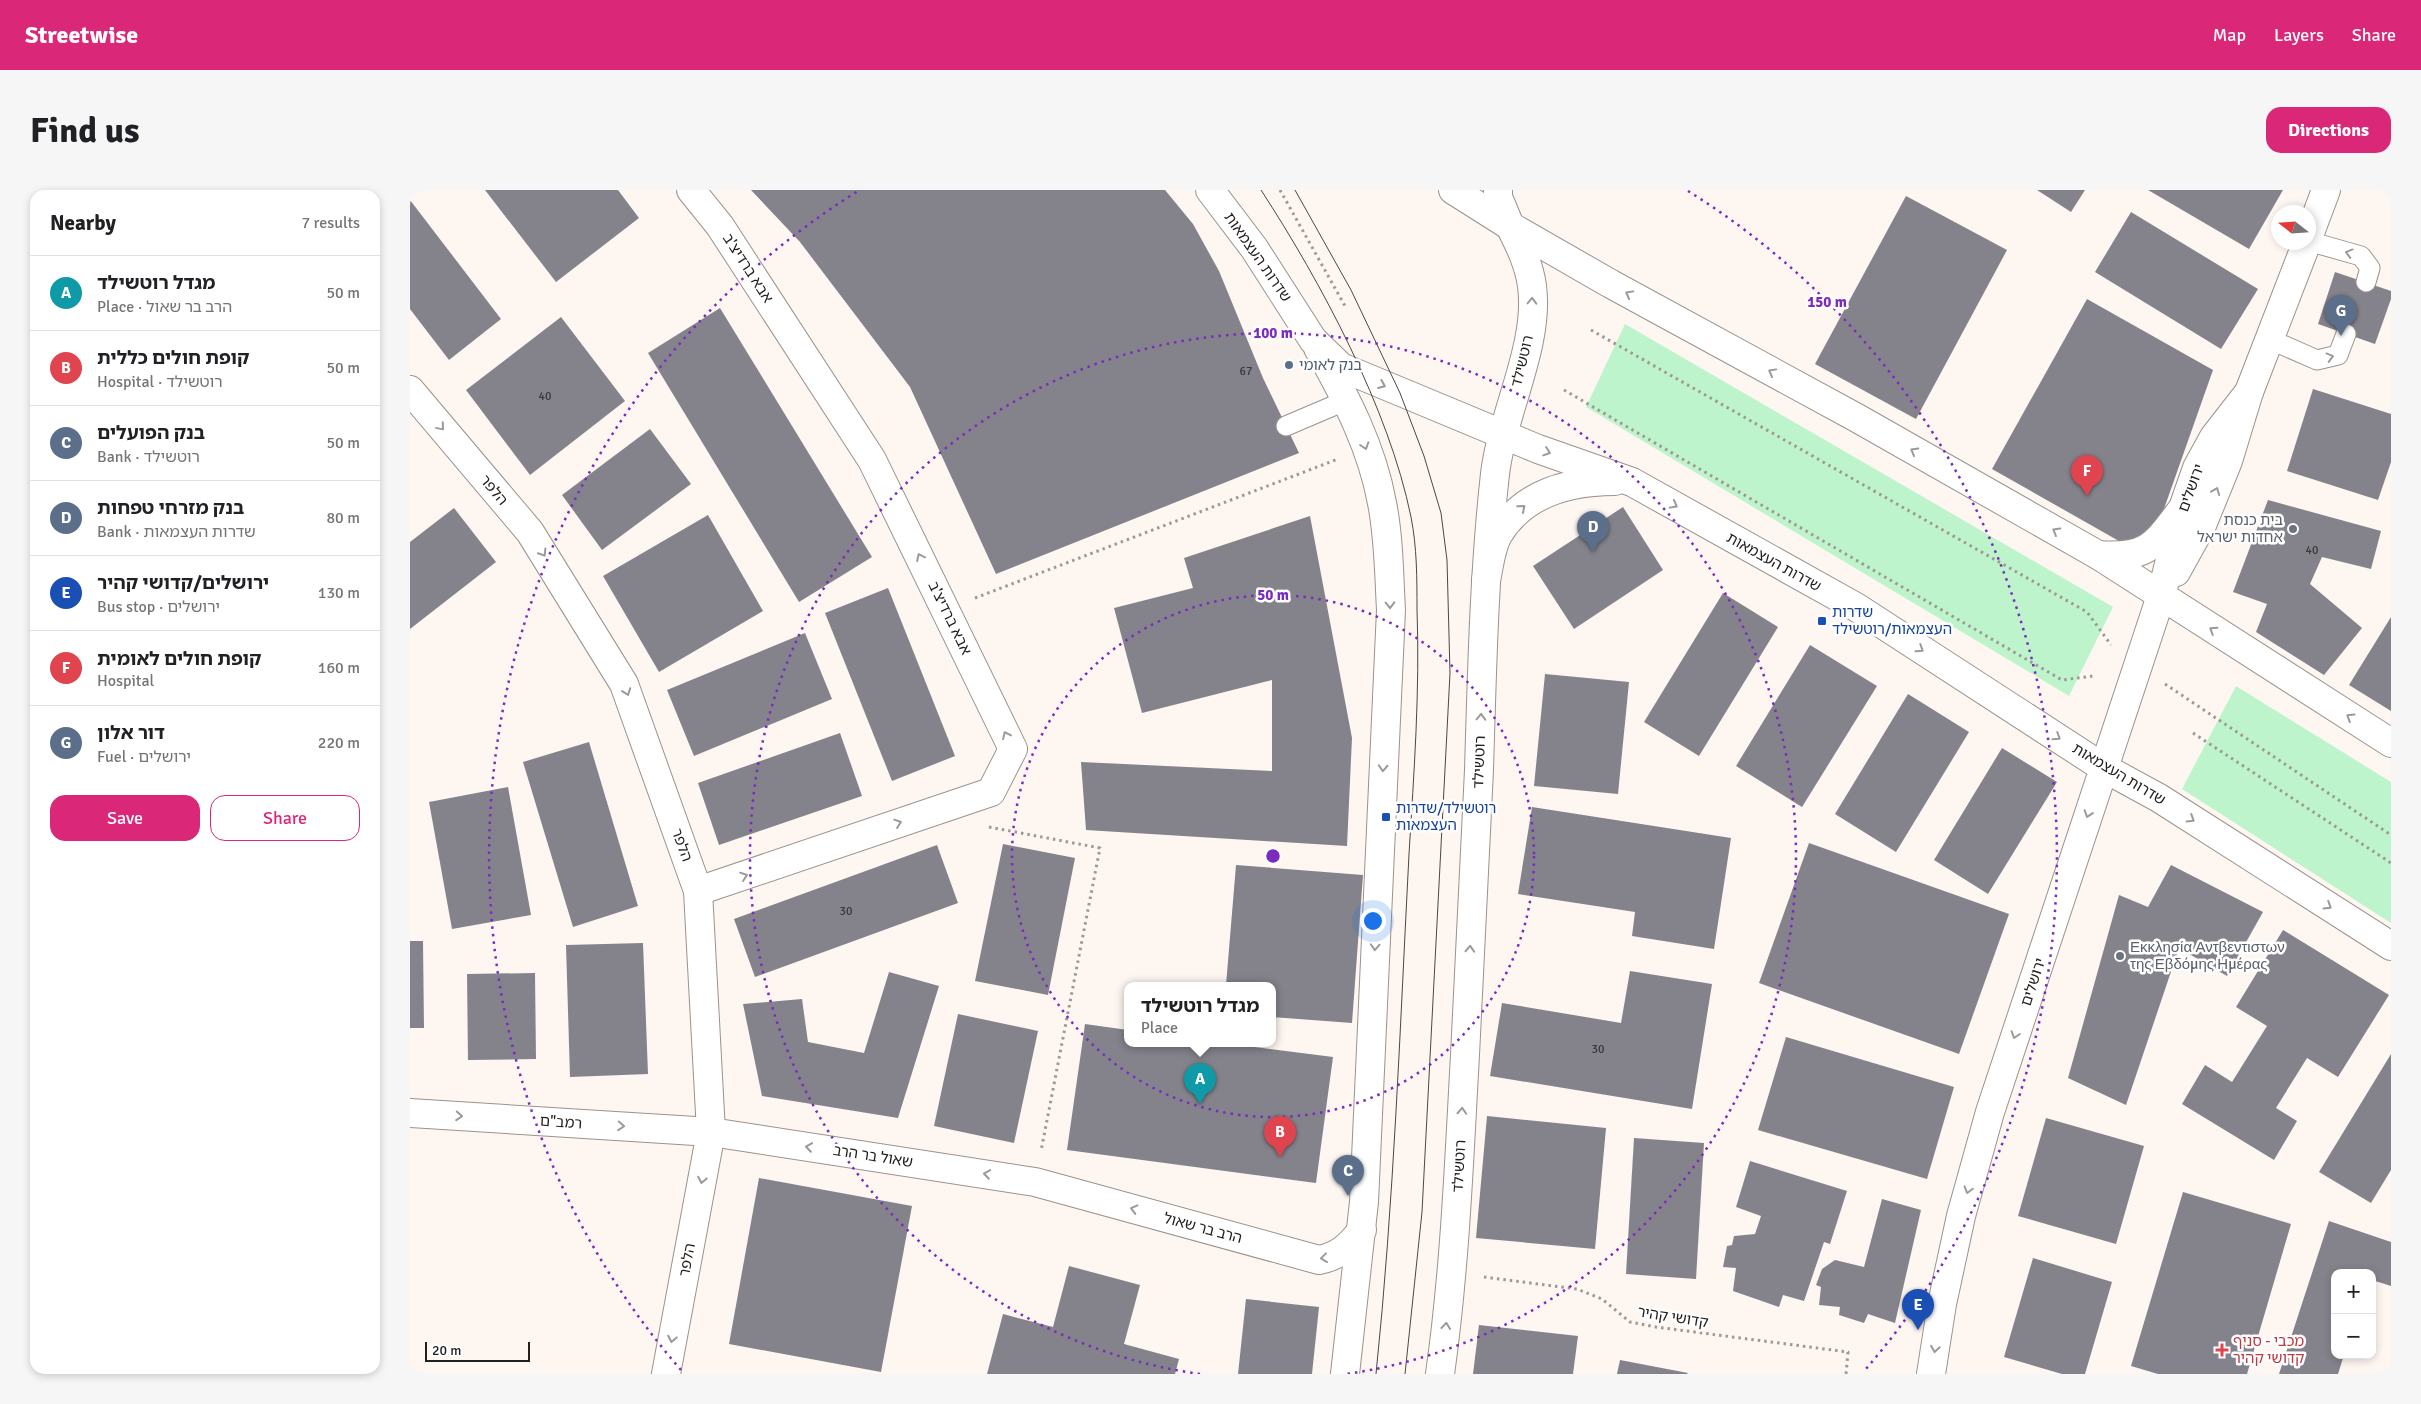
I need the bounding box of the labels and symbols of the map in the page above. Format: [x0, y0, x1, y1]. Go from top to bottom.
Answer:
north arrow [2271, 205, 2316, 250]
street label: שדרות העצמאות [1220, 209, 1296, 305]
street label: אבא ברדיצ'ב [719, 230, 777, 306]
one-way arrow [2346, 248, 2354, 258]
one-way arrow [1626, 290, 1635, 300]
text: 150 m [1807, 293, 1847, 311]
pin: G [2325, 295, 2357, 336]
one-way arrow [1526, 297, 1537, 305]
text: 100 m [1253, 324, 1293, 342]
street label: רוטשילד [1507, 333, 1537, 389]
one-way arrow [2325, 352, 2333, 362]
place label: בנק לאומי [1299, 356, 1363, 374]
marker: בנק לאומי [1283, 359, 1295, 371]
house number: 67 [1240, 364, 1252, 379]
one-way arrow [1768, 368, 1777, 378]
one-way arrow [1377, 379, 1386, 390]
house number: 40 [539, 389, 551, 404]
one-way arrow [436, 421, 444, 430]
one-way arrow [1360, 441, 1370, 449]
one-way arrow [1543, 446, 1551, 456]
one-way arrow [1911, 447, 1920, 457]
pin: F [2071, 455, 2103, 496]
street label: ירושלים [2174, 462, 2208, 514]
street label: הלפר [476, 471, 512, 509]
one-way arrow [2209, 487, 2220, 496]
one-way arrow [1669, 499, 1678, 509]
one-way arrow [1516, 504, 1525, 513]
pin: D [1577, 511, 1609, 552]
place label: בית כנסת אחדות ישראל [2197, 511, 2283, 546]
marker: בית כנסת אחדות ישראל [2287, 523, 2299, 535]
one-way arrow [2052, 527, 2061, 537]
street label: שדרות העצמאות [1724, 529, 1824, 595]
house number: 40 [2306, 543, 2318, 558]
one-way arrow [537, 548, 546, 557]
one-way arrow [916, 553, 926, 562]
street label: אבא ברדיצ'ב [924, 578, 976, 658]
text: 50 m [1257, 586, 1289, 604]
one-way arrow [1385, 602, 1395, 610]
place label: שדרות העצמאות/רוטשילד [1832, 603, 1952, 638]
marker: שדרות העצמאות/רוטשילד [1816, 615, 1828, 627]
one-way arrow [2209, 626, 2218, 636]
one-way arrow [1915, 643, 1924, 652]
one-way arrow [621, 688, 631, 696]
one-way arrow [1475, 712, 1486, 720]
one-way arrow [2346, 714, 2355, 723]
one-way arrow [1002, 731, 1012, 740]
one-way arrow [2051, 731, 2061, 740]
street label: רוטשילד [1469, 735, 1489, 789]
street label: שדרות העצמאות [2069, 739, 2169, 809]
one-way arrow [1378, 764, 1389, 772]
place label: רוטשילד/שדרות העצמאות [1396, 799, 1496, 834]
one-way arrow [2084, 809, 2094, 818]
marker: רוטשילד/שדרות העצמאות [1380, 811, 1392, 823]
one-way arrow [2186, 812, 2195, 822]
one-way arrow [893, 819, 902, 829]
street label: הלפר [668, 826, 696, 864]
centre of rings [1264, 847, 1282, 865]
one-way arrow [739, 871, 748, 881]
one-way arrow [2323, 900, 2332, 909]
house number: 30 [840, 904, 852, 919]
your location [1360, 908, 1386, 934]
place label: Εκκλησία Αντβεντιστων της Εβδόμης Ημέρας [2130, 938, 2285, 973]
one-way arrow [1370, 944, 1381, 952]
one-way arrow [1464, 945, 1475, 953]
marker: Εκκλησία Αντβεντιστων της Εβδόμης Ημέρας [2114, 950, 2126, 962]
street label: ירושלים [2017, 956, 2049, 1008]
one-way arrow [2011, 1030, 2021, 1039]
house number: 30 [1592, 1042, 1604, 1057]
pin: A [1184, 1063, 1216, 1104]
one-way arrow [1456, 1107, 1467, 1115]
one-way arrow [455, 1111, 463, 1122]
street label: רמב"ם [539, 1112, 583, 1132]
pin: B [1264, 1116, 1296, 1157]
one-way arrow [617, 1121, 625, 1132]
street label: רוטשילד [1449, 1139, 1469, 1193]
street label: שאול בר הרב [832, 1141, 914, 1171]
one-way arrow [804, 1142, 813, 1152]
pin: C [1332, 1155, 1364, 1196]
one-way arrow [982, 1169, 990, 1180]
one-way arrow [698, 1175, 708, 1184]
one-way arrow [1963, 1186, 1974, 1195]
one-way arrow [1130, 1204, 1138, 1214]
street label: הרב בר שאול [1162, 1209, 1244, 1247]
street label: הלפר [675, 1242, 699, 1278]
one-way arrow [1320, 1252, 1328, 1263]
pin: E [1902, 1289, 1934, 1330]
street label: קדושי קהיר [1636, 1303, 1710, 1331]
one-way arrow [1440, 1321, 1451, 1329]
place label: מכבי - סניף קדושי קהיר [2233, 1332, 2305, 1367]
one-way arrow [668, 1335, 678, 1344]
scale bar [425, 1339, 530, 1362]
marker: מכבי - סניף קדושי קהיר [2215, 1343, 2229, 1357]
one-way arrow [1931, 1345, 1941, 1354]

